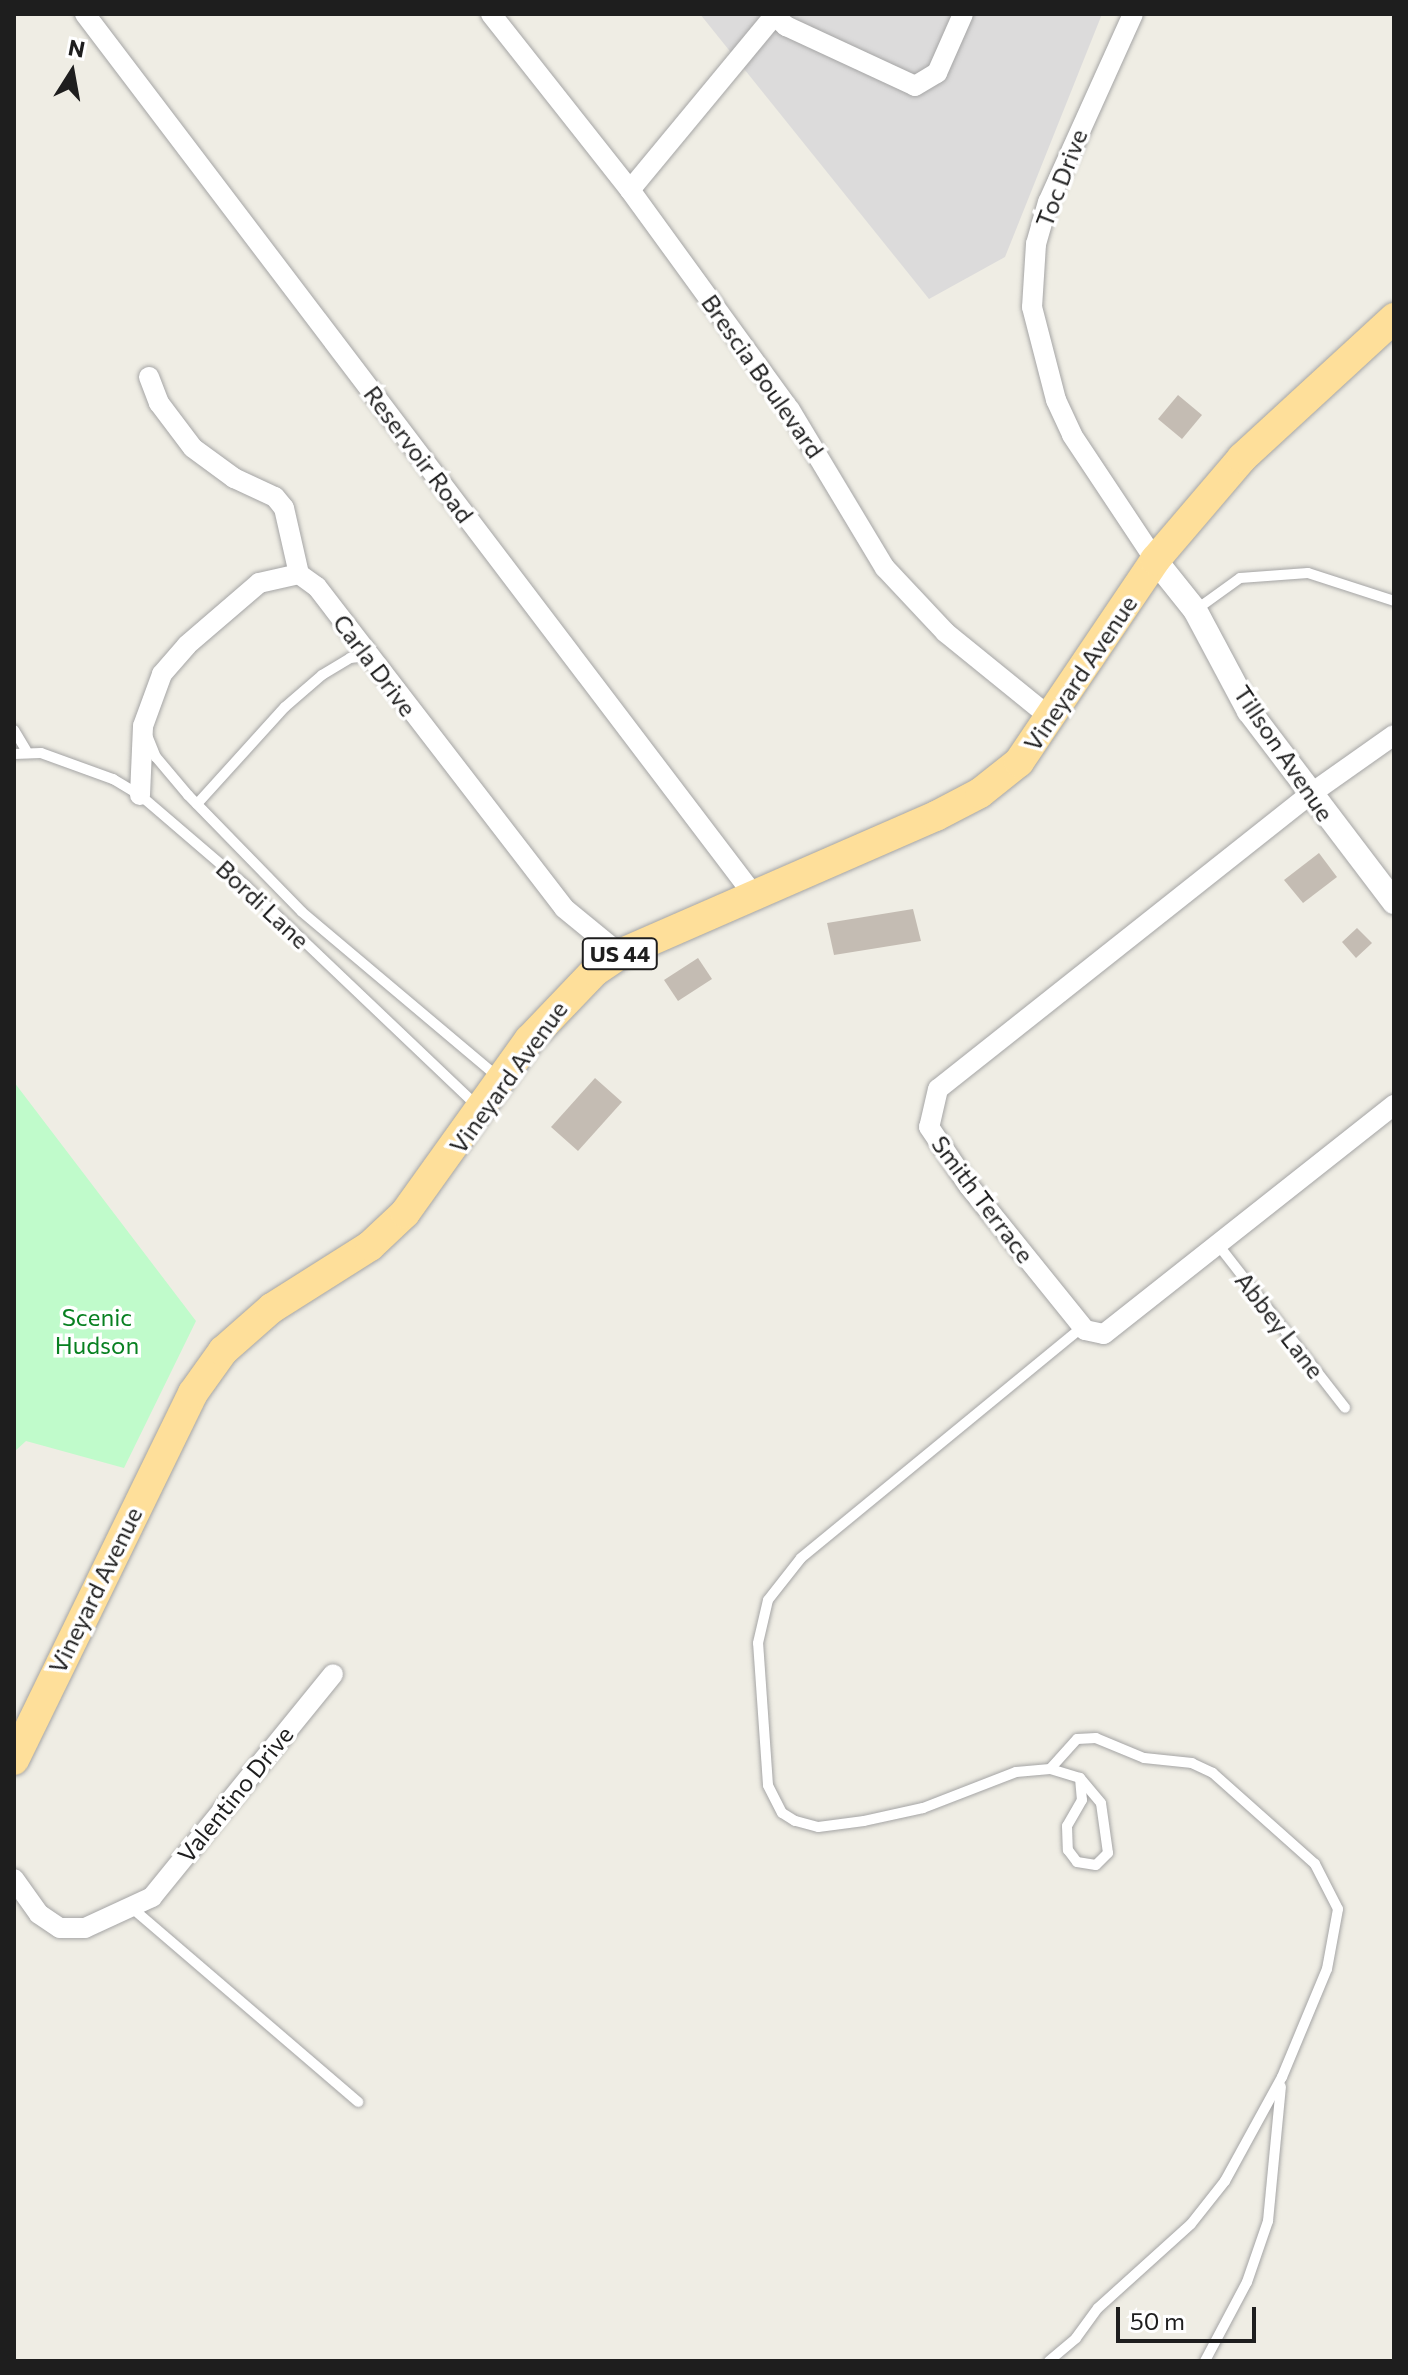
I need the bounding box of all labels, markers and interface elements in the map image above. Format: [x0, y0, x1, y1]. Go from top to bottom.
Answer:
north arrow [32, 32, 112, 112]
text: N [66, 33, 87, 63]
street label: Toc Drive [1029, 125, 1093, 231]
street label: Brescia Boulevard [696, 289, 830, 463]
street label: Reservoir Road [358, 380, 480, 528]
street label: Vineyard Avenue [1017, 590, 1143, 756]
street label: Carla Drive [327, 608, 423, 722]
street label: Tillson Avenue [1228, 680, 1340, 826]
street label: Bordi Lane [211, 854, 315, 954]
road number: US 44 [580, 936, 660, 972]
street label: Vineyard Avenue [443, 995, 573, 1159]
street label: Smith Terrace [926, 1130, 1040, 1268]
street label: Abbey Lane [1230, 1266, 1330, 1384]
park label: Scenic Hudson [55, 1303, 139, 1359]
street label: Vineyard Avenue [42, 1502, 148, 1678]
street label: Valentino Drive [171, 1720, 299, 1868]
scale bar [1120, 2291, 1260, 2341]
text: 50 m [1130, 2306, 1185, 2335]

